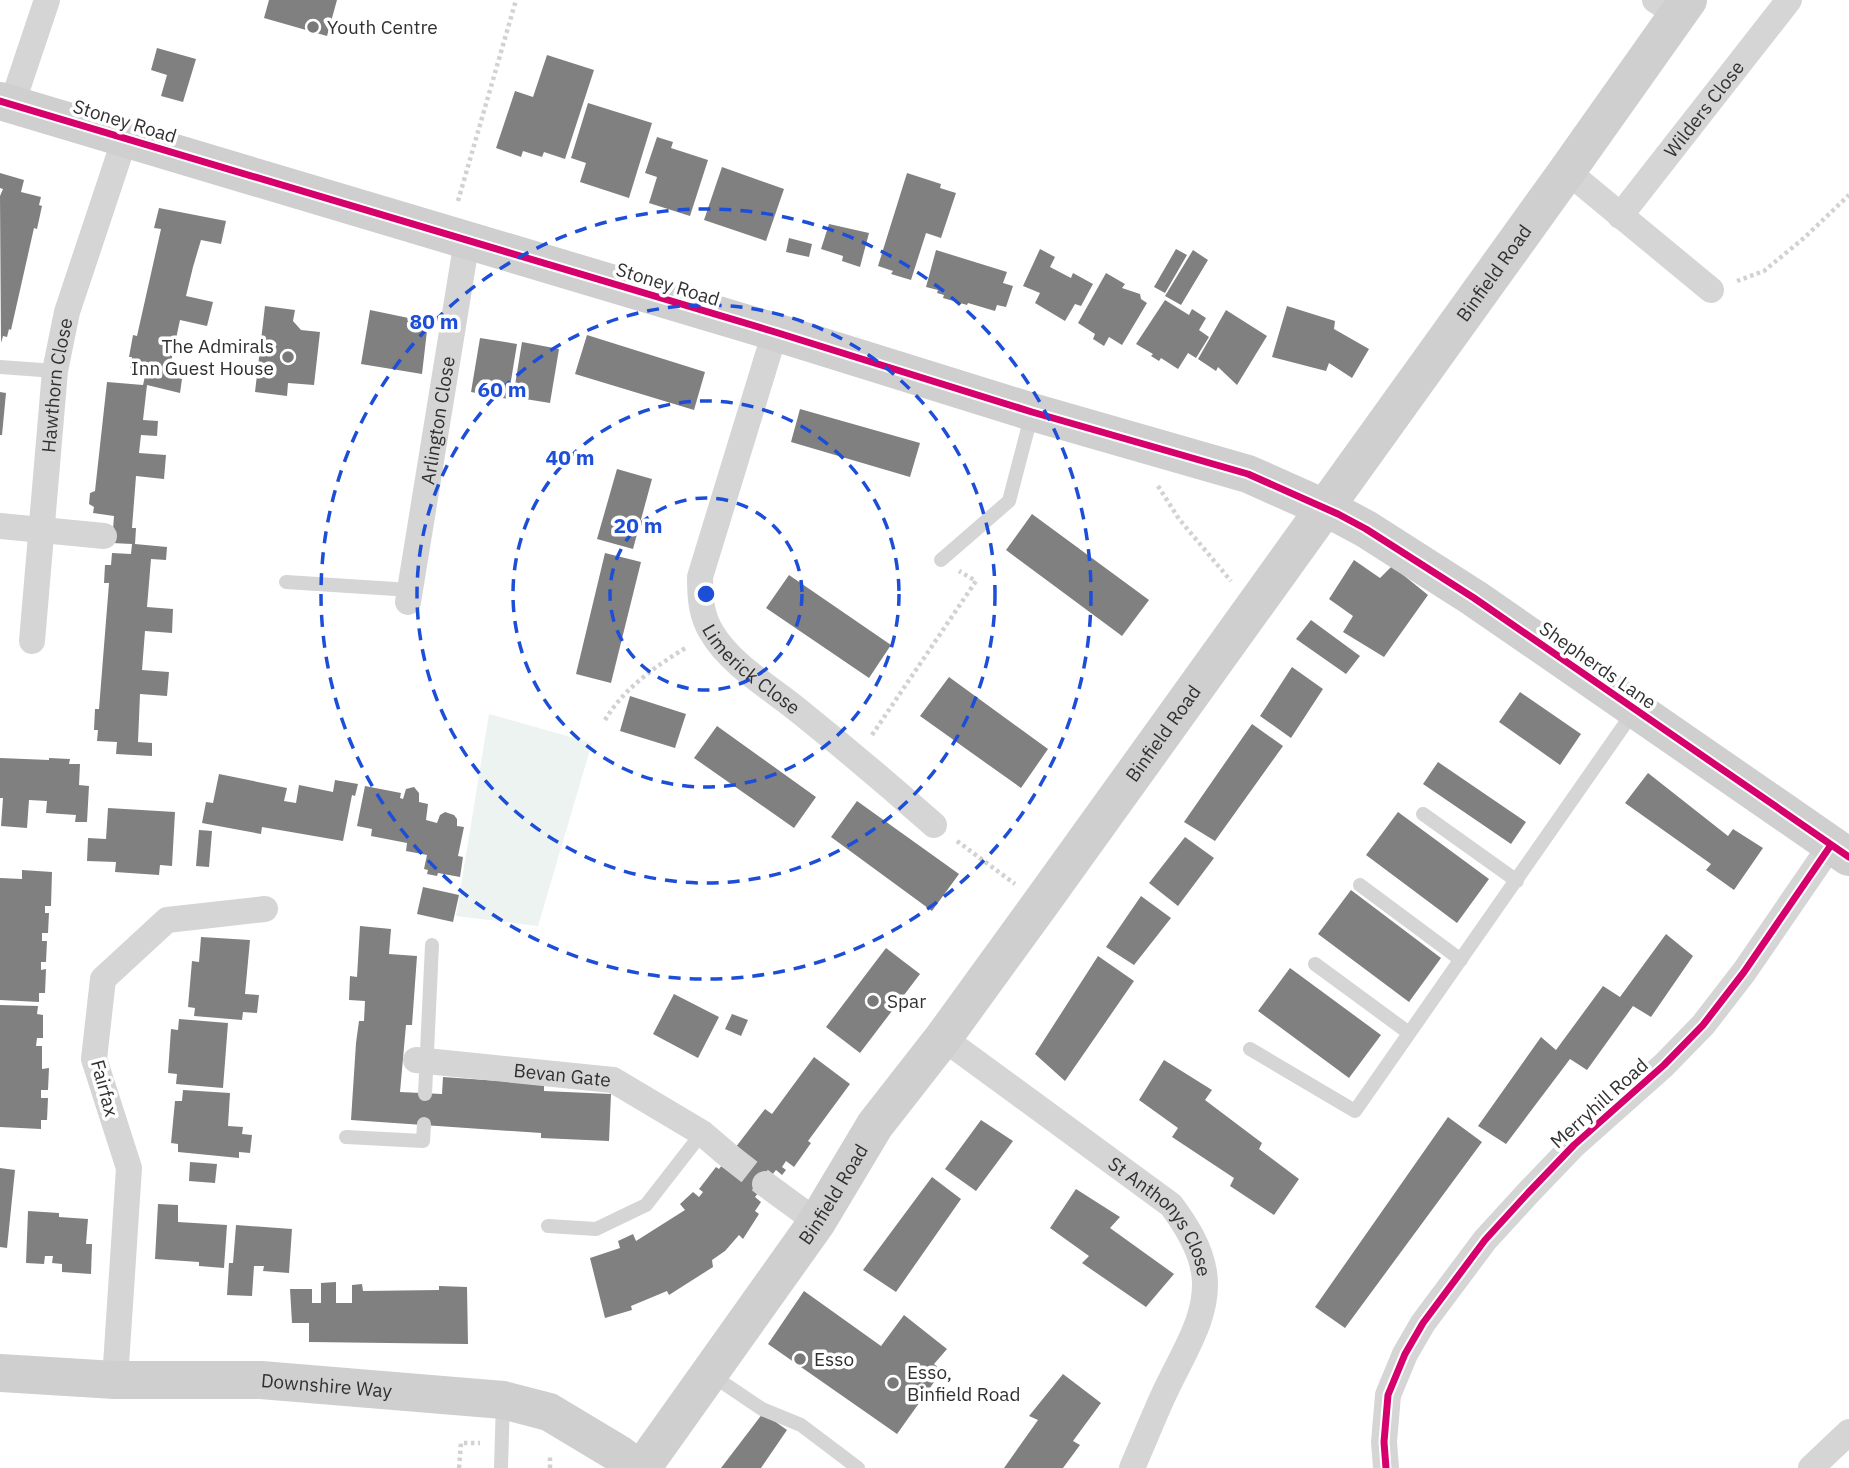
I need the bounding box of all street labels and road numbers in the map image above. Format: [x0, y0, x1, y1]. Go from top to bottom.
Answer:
street label: Wilders Close [1658, 56, 1749, 162]
street label: Stoney Road [70, 94, 180, 148]
street label: Binfield Road [1451, 220, 1537, 326]
street label: Stoney Road [613, 257, 723, 311]
street label: Hawthorn Close [36, 316, 78, 454]
street label: Arlington Close [415, 354, 460, 486]
street label: Shepherds Lane [1535, 616, 1661, 714]
street label: Limerick Close [697, 620, 805, 719]
street label: Binfield Road [1120, 680, 1206, 787]
street label: Merryhill Road [1545, 1053, 1653, 1153]
street label: Fairfax [86, 1057, 124, 1119]
street label: Bevan Gate [512, 1058, 612, 1092]
street label: Binfield Road [793, 1140, 873, 1249]
street label: St Anthonys Close [1104, 1151, 1217, 1278]
street label: Downshire Way [260, 1368, 394, 1403]

